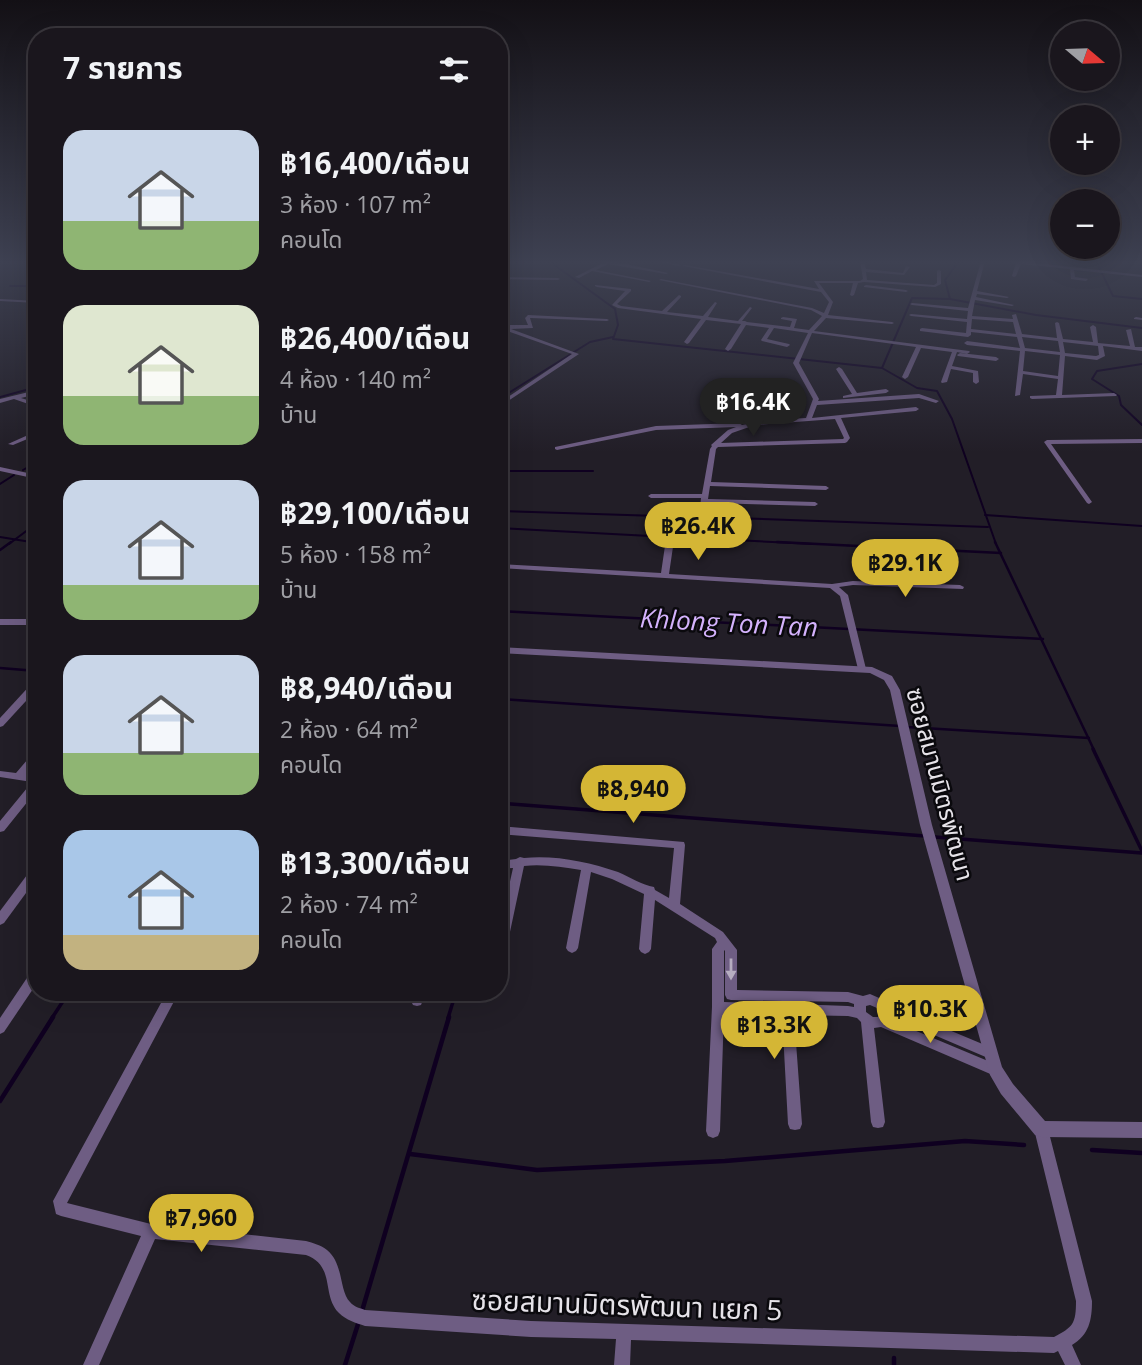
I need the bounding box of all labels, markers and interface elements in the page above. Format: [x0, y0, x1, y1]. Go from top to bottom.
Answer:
north arrow [1050, 21, 1120, 91]
map controls [1050, 21, 1120, 259]
text: 7 รายการ [63, 47, 183, 88]
icon: filters [435, 51, 473, 89]
button: + [1050, 105, 1120, 175]
text: ฿16,400/เดือน [280, 142, 470, 183]
icon: home [119, 158, 203, 242]
text: 3 ห้อง · 107 m² [280, 188, 431, 220]
button: − [1050, 189, 1120, 259]
text: คอนโด [280, 223, 342, 255]
text: ฿26,400/เดือน [280, 317, 470, 358]
icon: home [119, 333, 203, 417]
text: 4 ห้อง · 140 m² [280, 363, 431, 395]
pin: ฿16.4K [696, 378, 810, 438]
text: ฿16.4K [716, 385, 790, 417]
text: บ้าน [280, 398, 317, 430]
text: ฿29,100/เดือน [280, 492, 470, 533]
pin: ฿26.4K [641, 503, 755, 562]
icon: home [119, 508, 203, 592]
text: ฿26.4K [661, 509, 735, 541]
text: 5 ห้อง · 158 m² [280, 538, 431, 570]
pin: ฿29.1K [848, 540, 962, 599]
text: ฿29.1K [868, 546, 942, 578]
text: บ้าน [280, 573, 317, 605]
water label: Khlong Ton Tan [639, 599, 819, 645]
text: ฿8,940/เดือน [280, 667, 453, 708]
icon: home [119, 683, 203, 767]
street label: ซอยสมานมิตรพัฒนา [899, 684, 983, 884]
text: 2 ห้อง · 64 m² [280, 713, 418, 745]
text: คอนโด [280, 748, 342, 780]
pin: ฿8,940 [576, 766, 690, 825]
text: ฿8,940 [597, 772, 669, 804]
text: ฿13,300/เดือน [280, 842, 470, 883]
icon: home [119, 858, 203, 942]
text: 2 ห้อง · 74 m² [280, 888, 418, 920]
text: คอนโด [280, 923, 342, 955]
one-way arrow [725, 959, 737, 981]
pin: ฿10.3K [873, 986, 987, 1045]
text: ฿10.3K [893, 992, 967, 1024]
pin: ฿13.3K [717, 1002, 831, 1061]
text: ฿13.3K [737, 1008, 811, 1040]
pin: ฿7,960 [144, 1194, 258, 1254]
text: ฿7,960 [165, 1201, 237, 1233]
street label: ซอยสมานมิตรพัฒนา แยก 5 [471, 1280, 783, 1328]

